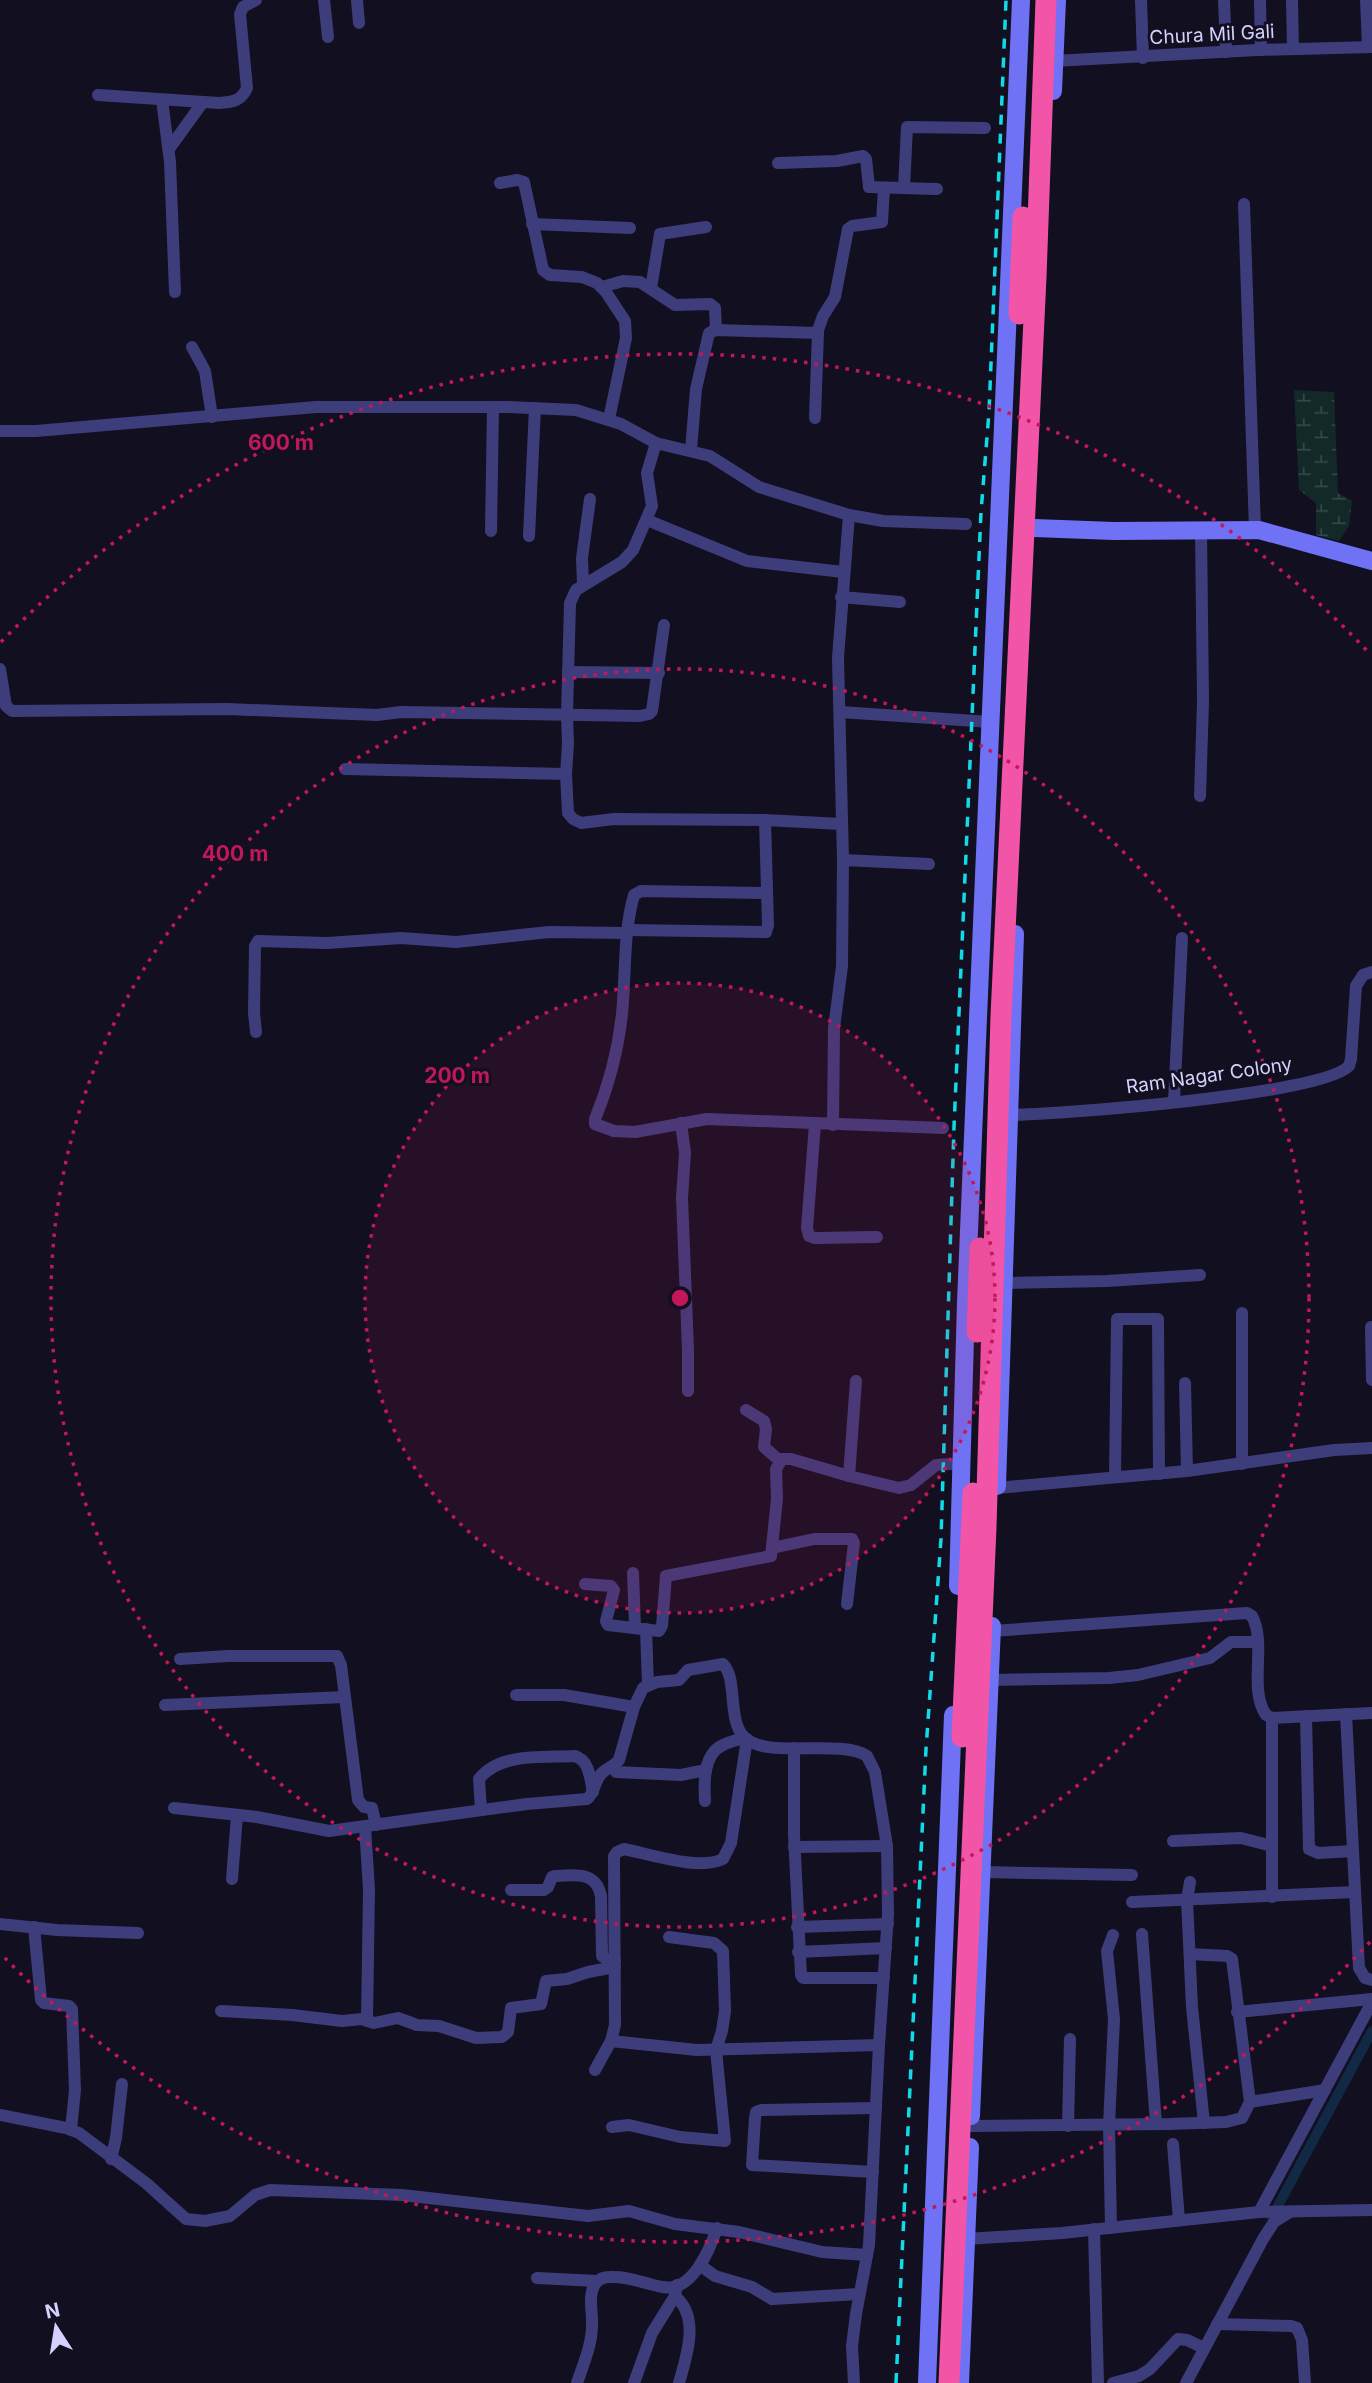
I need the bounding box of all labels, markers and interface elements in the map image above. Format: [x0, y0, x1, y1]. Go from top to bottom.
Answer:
street label: Chura Mil Gali [1149, 20, 1275, 49]
text: 600 m [248, 430, 314, 455]
text: 400 m [202, 841, 268, 866]
street label: Ram Nagar Colony [1125, 1052, 1294, 1099]
text: 200 m [424, 1063, 490, 1088]
centre of rings [668, 1286, 692, 1310]
north arrow [21, 2292, 91, 2362]
text: N [43, 2298, 62, 2324]

